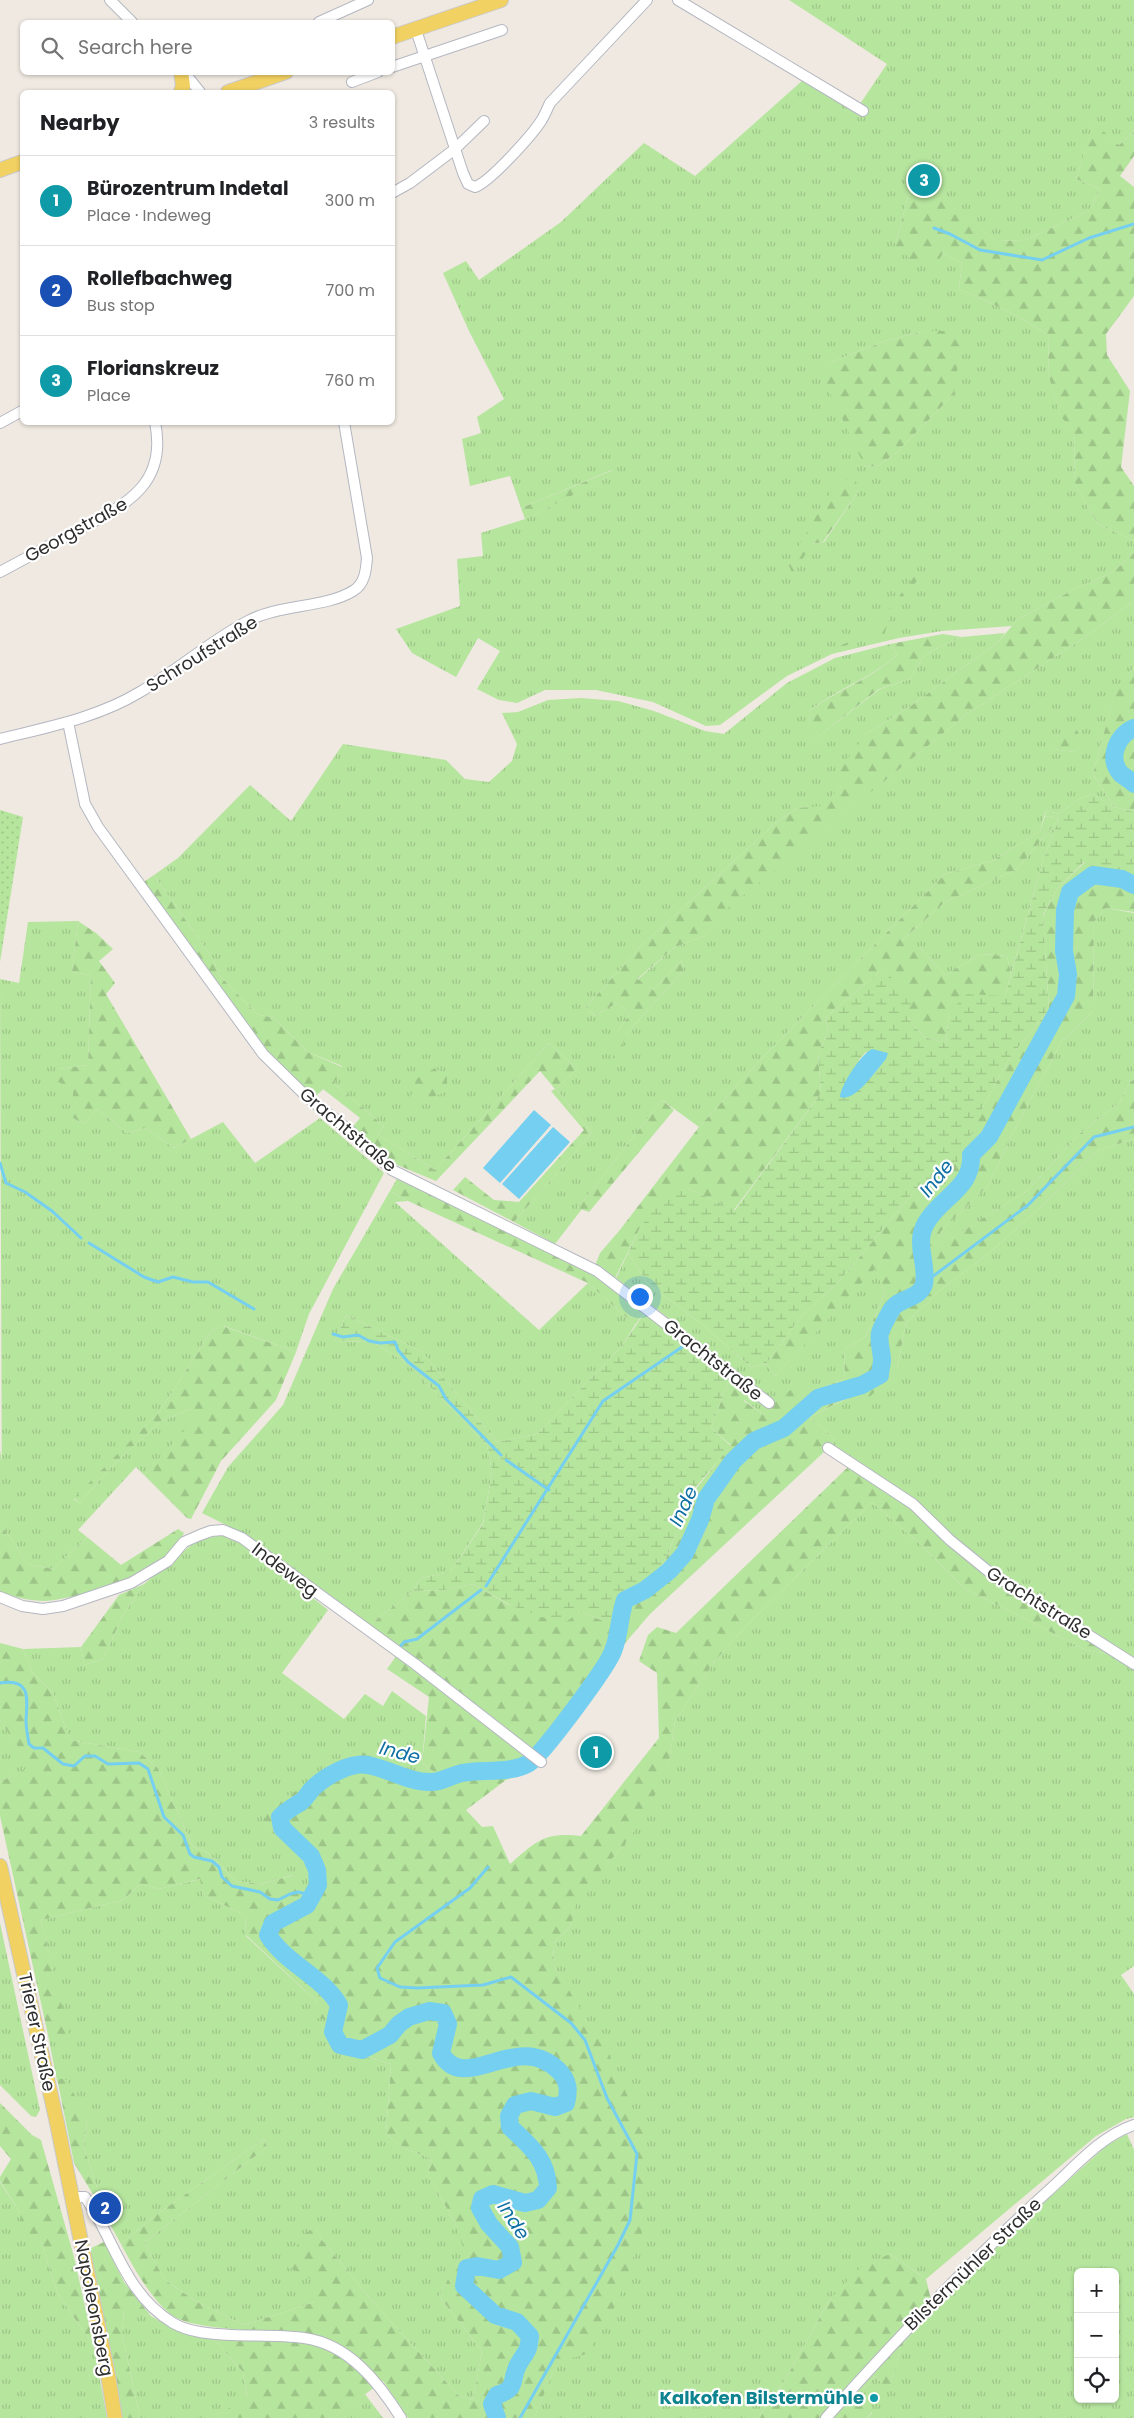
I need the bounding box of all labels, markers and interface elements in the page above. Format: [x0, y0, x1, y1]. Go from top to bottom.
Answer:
search box [20, 20, 395, 75]
icon: search [38, 34, 66, 62]
text: Search here [78, 34, 192, 61]
text: Nearby [40, 108, 120, 137]
text: 3 results [309, 111, 375, 134]
pin: 3 [908, 161, 940, 199]
text: Bürozentrum Indetal [87, 175, 289, 202]
text: 1 [53, 189, 59, 212]
text: 300 m [325, 189, 375, 212]
text: Place · Indeweg [87, 204, 211, 227]
text: Rollefbachweg [87, 265, 232, 292]
text: 2 [51, 279, 61, 302]
text: 700 m [325, 279, 375, 302]
text: Bus stop [87, 294, 155, 317]
text: Florianskreuz [87, 355, 219, 382]
text: 3 [51, 369, 61, 392]
text: 760 m [325, 369, 375, 392]
text: Place [87, 384, 131, 407]
street label: Georgstraße [20, 491, 132, 568]
street label: Schroufstraße [141, 609, 262, 698]
street label: Grachtstraße [294, 1081, 402, 1178]
water label: Inde [913, 1154, 960, 1203]
your location [627, 1284, 653, 1310]
street label: Grachtstraße [658, 1313, 768, 1406]
water label: Inde [662, 1482, 705, 1531]
street label: Indeweg [247, 1536, 324, 1603]
street label: Grachtstraße [982, 1560, 1097, 1645]
pin: 1 [580, 1733, 612, 1771]
water label: Inde [376, 1734, 424, 1771]
street label: Trierer Straße [13, 1970, 62, 2094]
pin: 2 [89, 2189, 121, 2227]
street label: Bilstermühler Straße [899, 2191, 1047, 2336]
water label: Inde [491, 2196, 536, 2245]
street label: Napoleonsberg [69, 2237, 120, 2378]
map controls [1074, 2268, 1119, 2403]
button: + [1074, 2268, 1119, 2313]
button: − [1074, 2313, 1119, 2358]
button: locate [1074, 2358, 1119, 2403]
place label: Kalkofen Bilstermühle [659, 2385, 864, 2410]
marker: Kalkofen Bilstermühle [868, 2392, 880, 2404]

